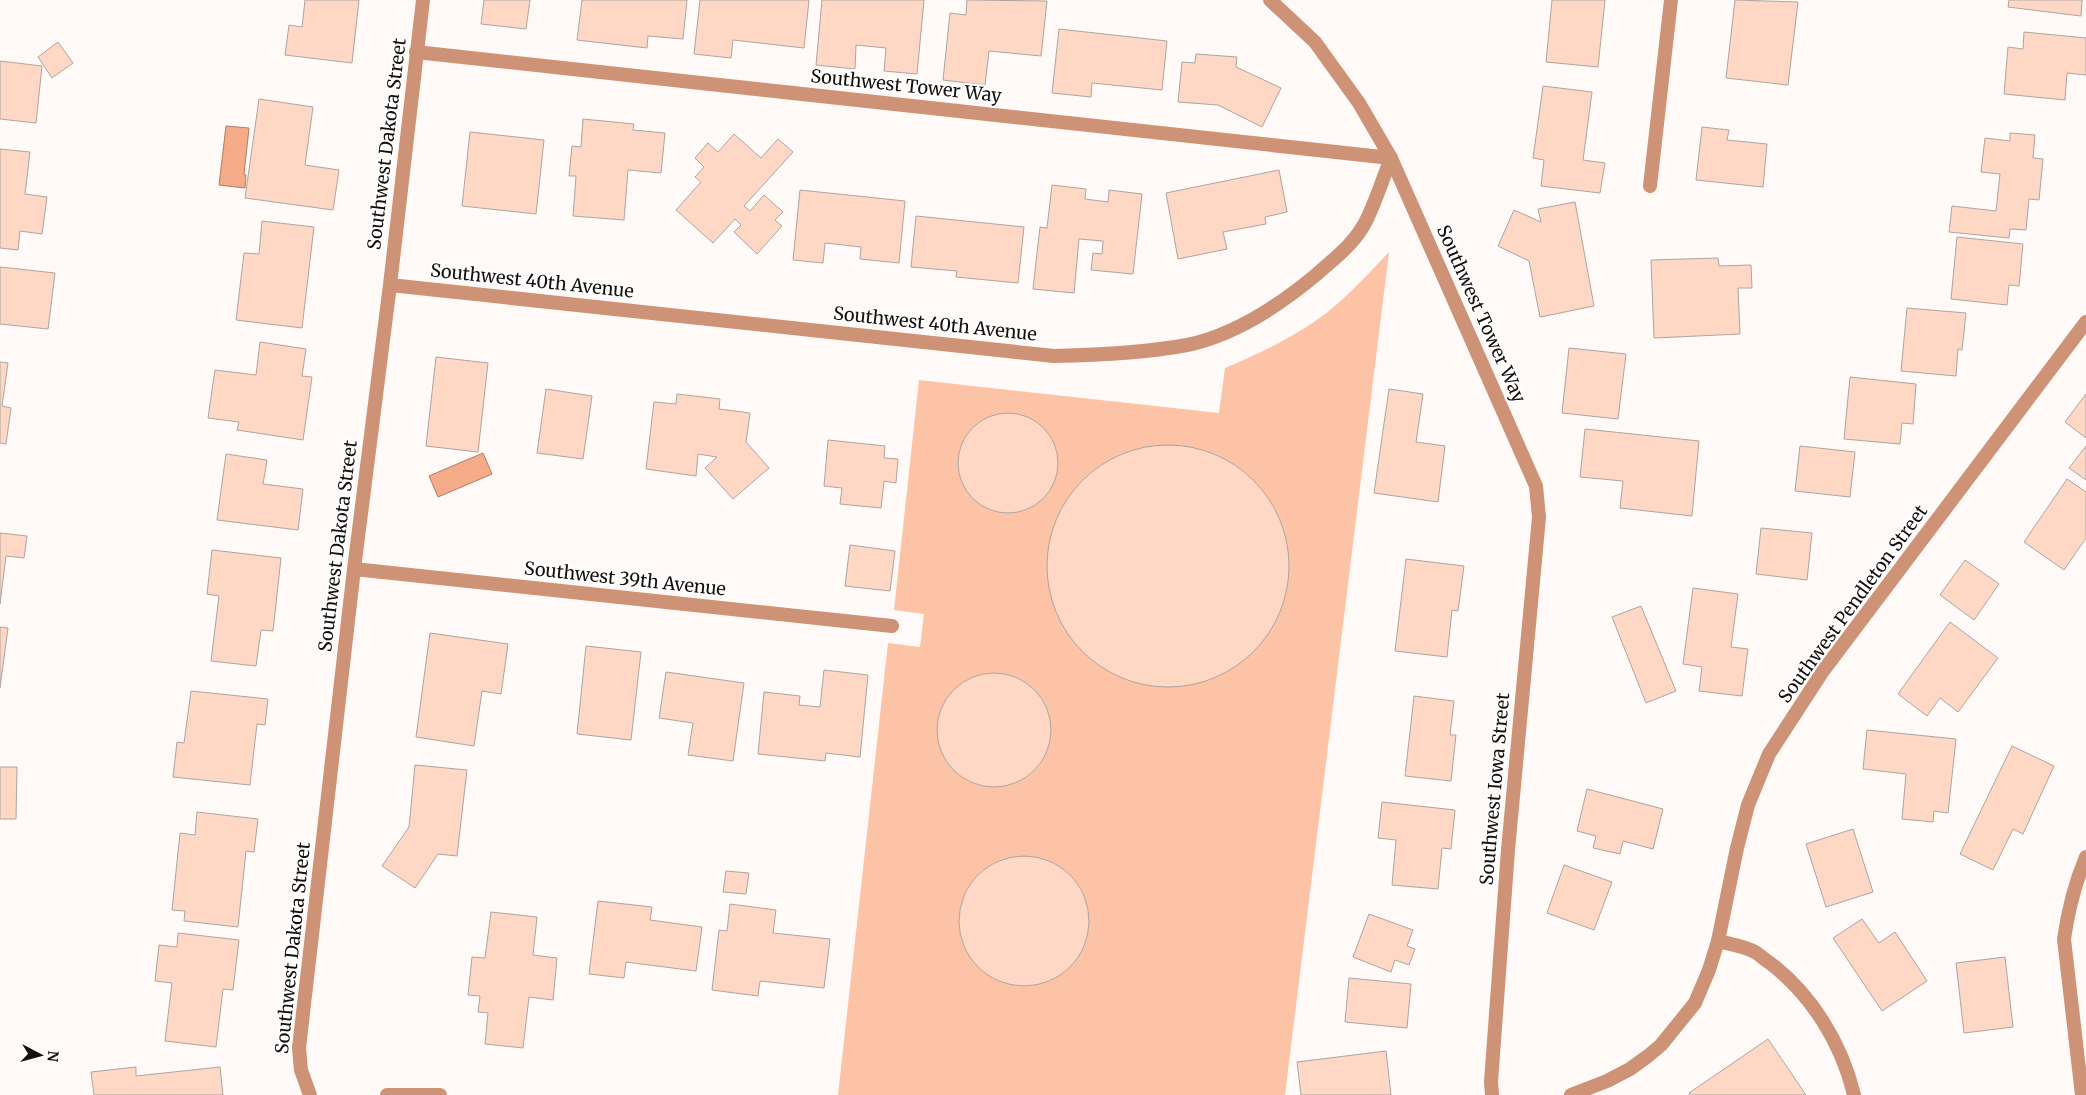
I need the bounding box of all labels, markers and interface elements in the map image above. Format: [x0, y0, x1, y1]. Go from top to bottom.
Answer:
street label: Southwest Dakota Street [362, 37, 411, 251]
street label: Southwest Tower Way [809, 64, 1003, 107]
street label: Southwest Tower Way [1432, 221, 1531, 407]
street label: Southwest 40th Avenue [429, 258, 635, 303]
street label: Southwest 40th Avenue [832, 301, 1038, 346]
street label: Southwest Dakota Street [313, 439, 362, 653]
street label: Southwest Pendleton Street [1773, 500, 1932, 707]
street label: Southwest 39th Avenue [523, 556, 727, 601]
street label: Southwest Iowa Street [1475, 692, 1514, 886]
street label: Southwest Dakota Street [270, 841, 315, 1055]
north arrow [15, 1030, 65, 1080]
text: N [43, 1050, 62, 1063]

